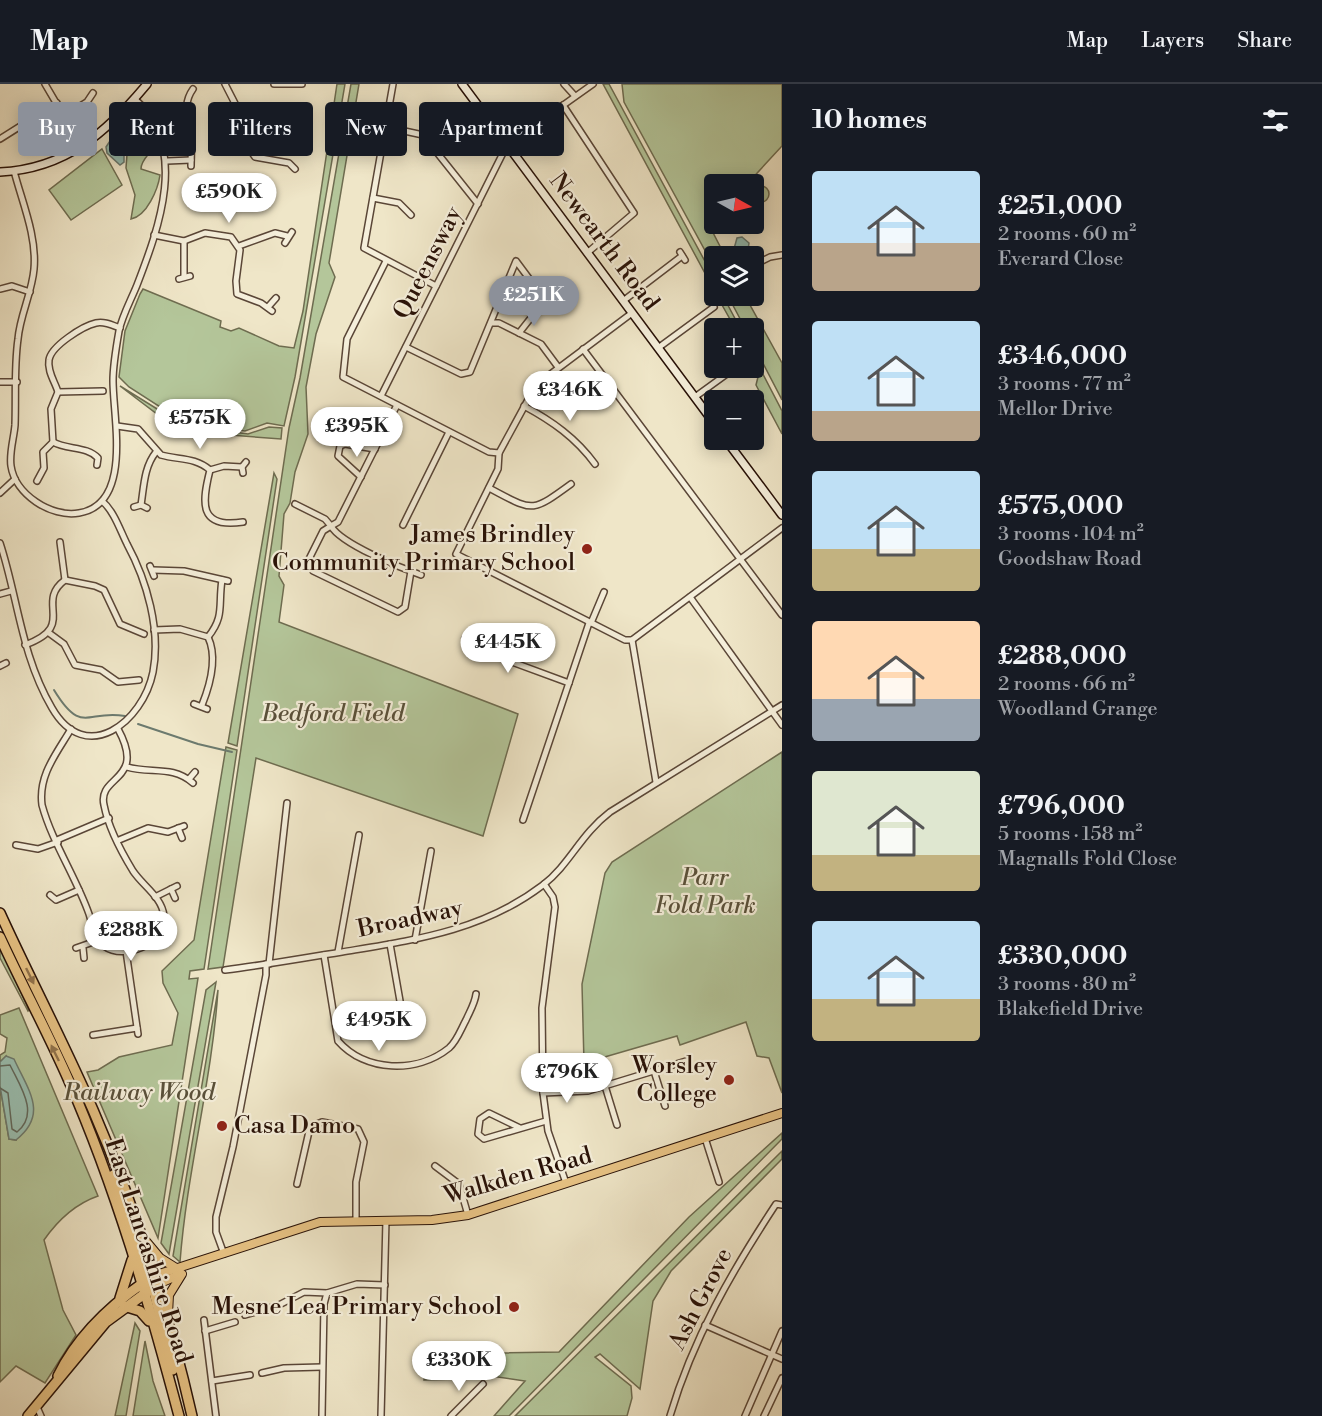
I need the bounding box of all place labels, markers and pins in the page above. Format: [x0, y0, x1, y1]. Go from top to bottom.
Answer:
pin: £590K [187, 173, 271, 224]
pin: £251K [492, 276, 576, 327]
pin: £346K [528, 371, 612, 422]
pin: £575K [158, 399, 242, 450]
pin: £395K [315, 407, 399, 458]
place label: James Brindley Community Primary School [272, 520, 575, 578]
marker: James Brindley Community Primary School [580, 542, 594, 556]
pin: £445K [466, 623, 550, 674]
pin: £288K [89, 911, 173, 962]
pin: £495K [337, 1001, 421, 1052]
place label: Worsley College [631, 1051, 717, 1109]
pin: £796K [525, 1053, 609, 1104]
marker: Worsley College [722, 1073, 736, 1087]
place label: Casa Damo [234, 1111, 356, 1141]
marker: Casa Damo [215, 1119, 229, 1133]
place label: Mesne Lea Primary School [211, 1292, 502, 1322]
marker: Mesne Lea Primary School [507, 1300, 521, 1314]
pin: £330K [417, 1341, 501, 1392]

